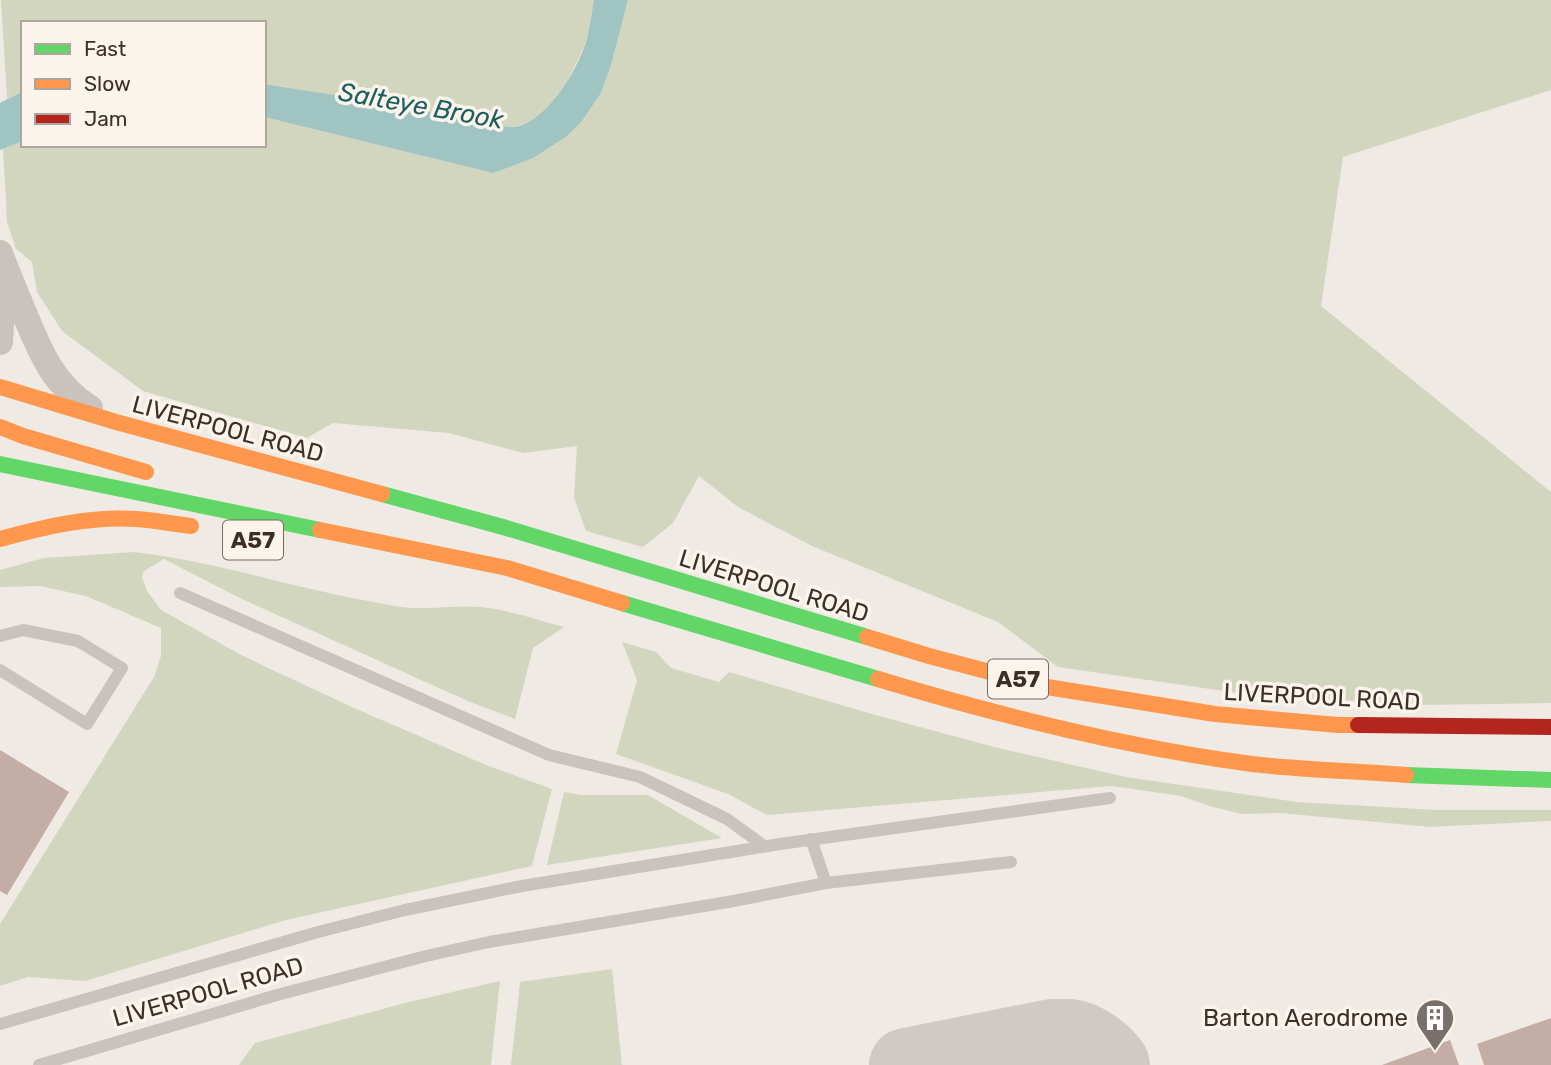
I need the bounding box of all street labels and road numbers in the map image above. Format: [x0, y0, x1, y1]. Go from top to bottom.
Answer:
street label: LIVERPOOL ROAD [129, 390, 327, 468]
road number: A57 [223, 520, 283, 560]
street label: LIVERPOOL ROAD [676, 544, 872, 628]
road number: A57 [988, 660, 1048, 698]
street label: LIVERPOOL ROAD [1223, 678, 1421, 716]
street label: LIVERPOOL ROAD [109, 951, 307, 1033]

